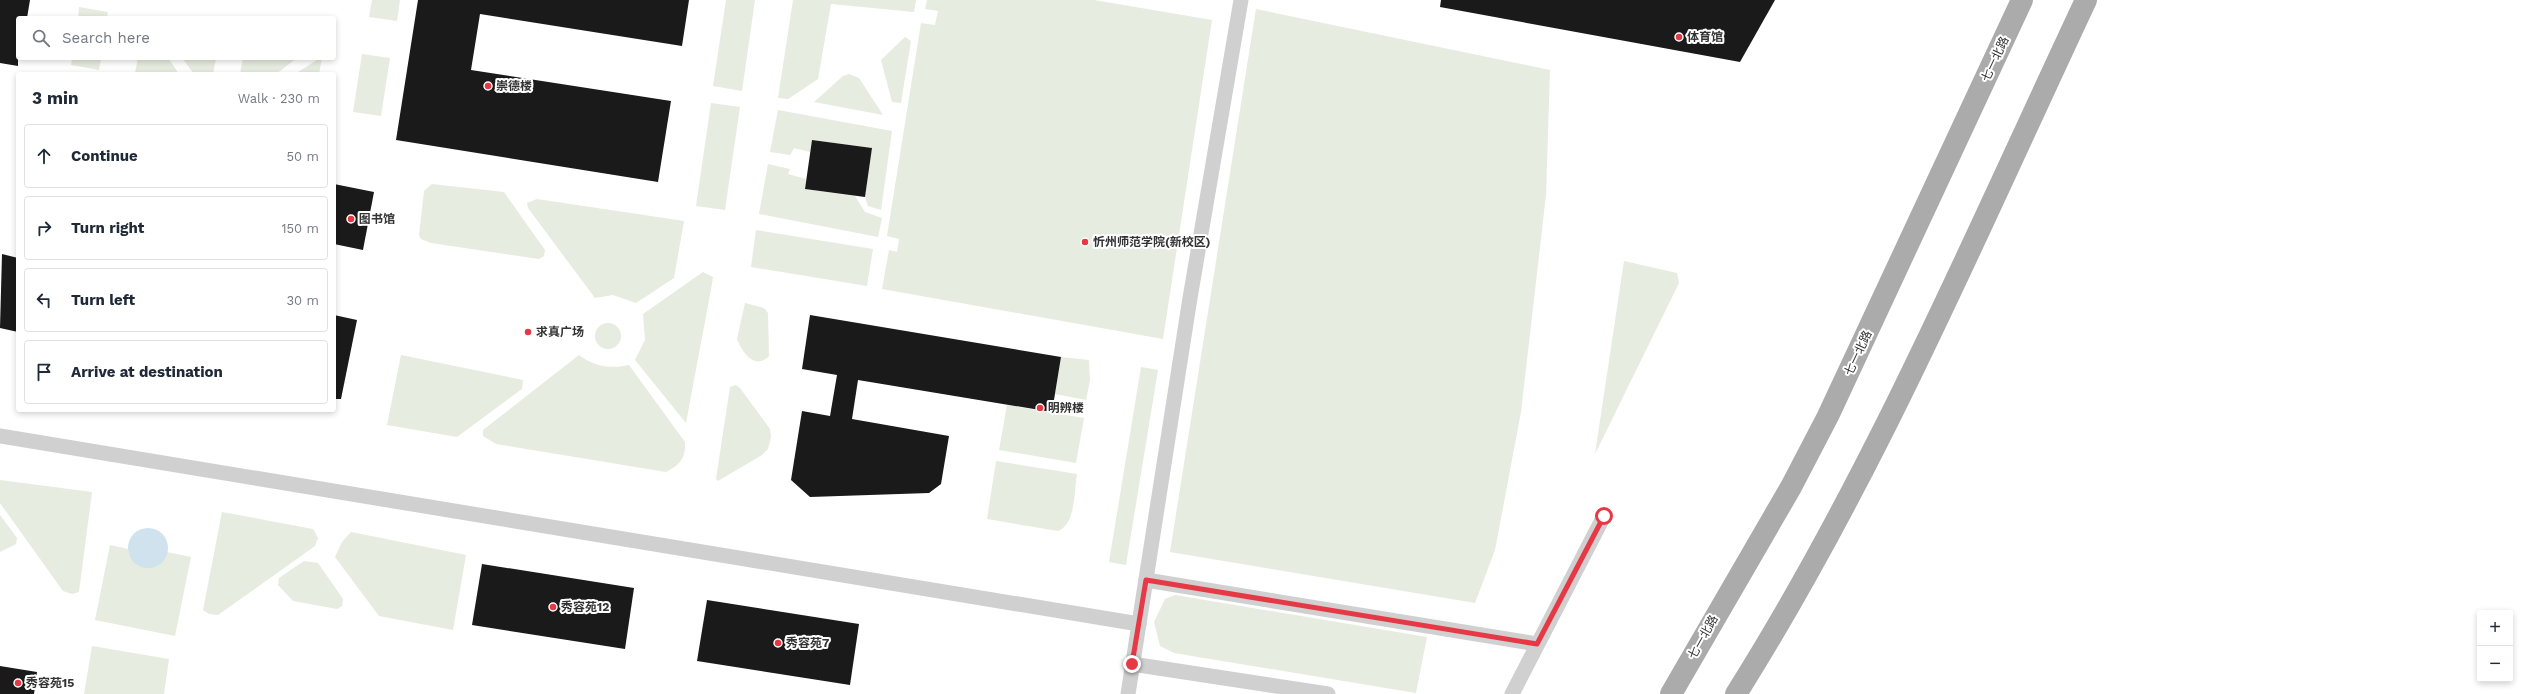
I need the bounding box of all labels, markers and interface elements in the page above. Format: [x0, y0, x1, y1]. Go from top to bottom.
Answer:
search box [16, 16, 336, 60]
icon: search [30, 27, 52, 49]
text: Search here [62, 29, 150, 47]
place label: 体育馆 [1687, 30, 1723, 44]
marker: 体育馆 [1674, 32, 1684, 42]
street label: 七一北路 [1979, 34, 2011, 84]
place label: 崇德楼 [496, 79, 532, 93]
marker: 崇德楼 [483, 81, 493, 91]
text: 3 min [32, 88, 78, 108]
text: Walk · 230 m [238, 91, 320, 106]
icon: ahead [33, 145, 55, 167]
text: Continue [71, 147, 138, 165]
text: 50 m [287, 149, 319, 164]
place label: 图书馆 [359, 212, 395, 226]
marker: 图书馆 [346, 214, 356, 224]
icon: right [33, 217, 55, 239]
text: Turn right [71, 219, 144, 237]
text: 150 m [281, 221, 319, 236]
place label: 忻州师范学院(新校区) [1093, 235, 1210, 249]
marker: 忻州师范学院(新校区) [1080, 237, 1090, 247]
icon: left [33, 289, 55, 311]
text: Turn left [71, 291, 135, 309]
text: 30 m [287, 293, 319, 308]
place label: 求真广场 [536, 325, 584, 339]
marker: 求真广场 [523, 327, 533, 337]
street label: 七一北路 [1842, 328, 1874, 378]
icon: arrive [33, 361, 55, 383]
text: Arrive at destination [71, 363, 223, 381]
place label: 明辨楼 [1048, 401, 1084, 415]
marker: 明辨楼 [1035, 403, 1045, 413]
route start [1595, 507, 1613, 525]
place label: 秀容苑12 [561, 600, 609, 614]
marker: 秀容苑12 [548, 602, 558, 612]
map controls [2477, 610, 2513, 682]
button: + [2477, 610, 2513, 646]
street label: 七一北路 [1685, 613, 1721, 661]
place label: 秀容苑7 [786, 636, 829, 650]
marker: 秀容苑7 [773, 638, 783, 648]
button: − [2477, 646, 2513, 682]
route end [1123, 655, 1141, 673]
place label: 秀容苑15 [26, 676, 74, 690]
marker: 秀容苑15 [13, 678, 23, 688]

